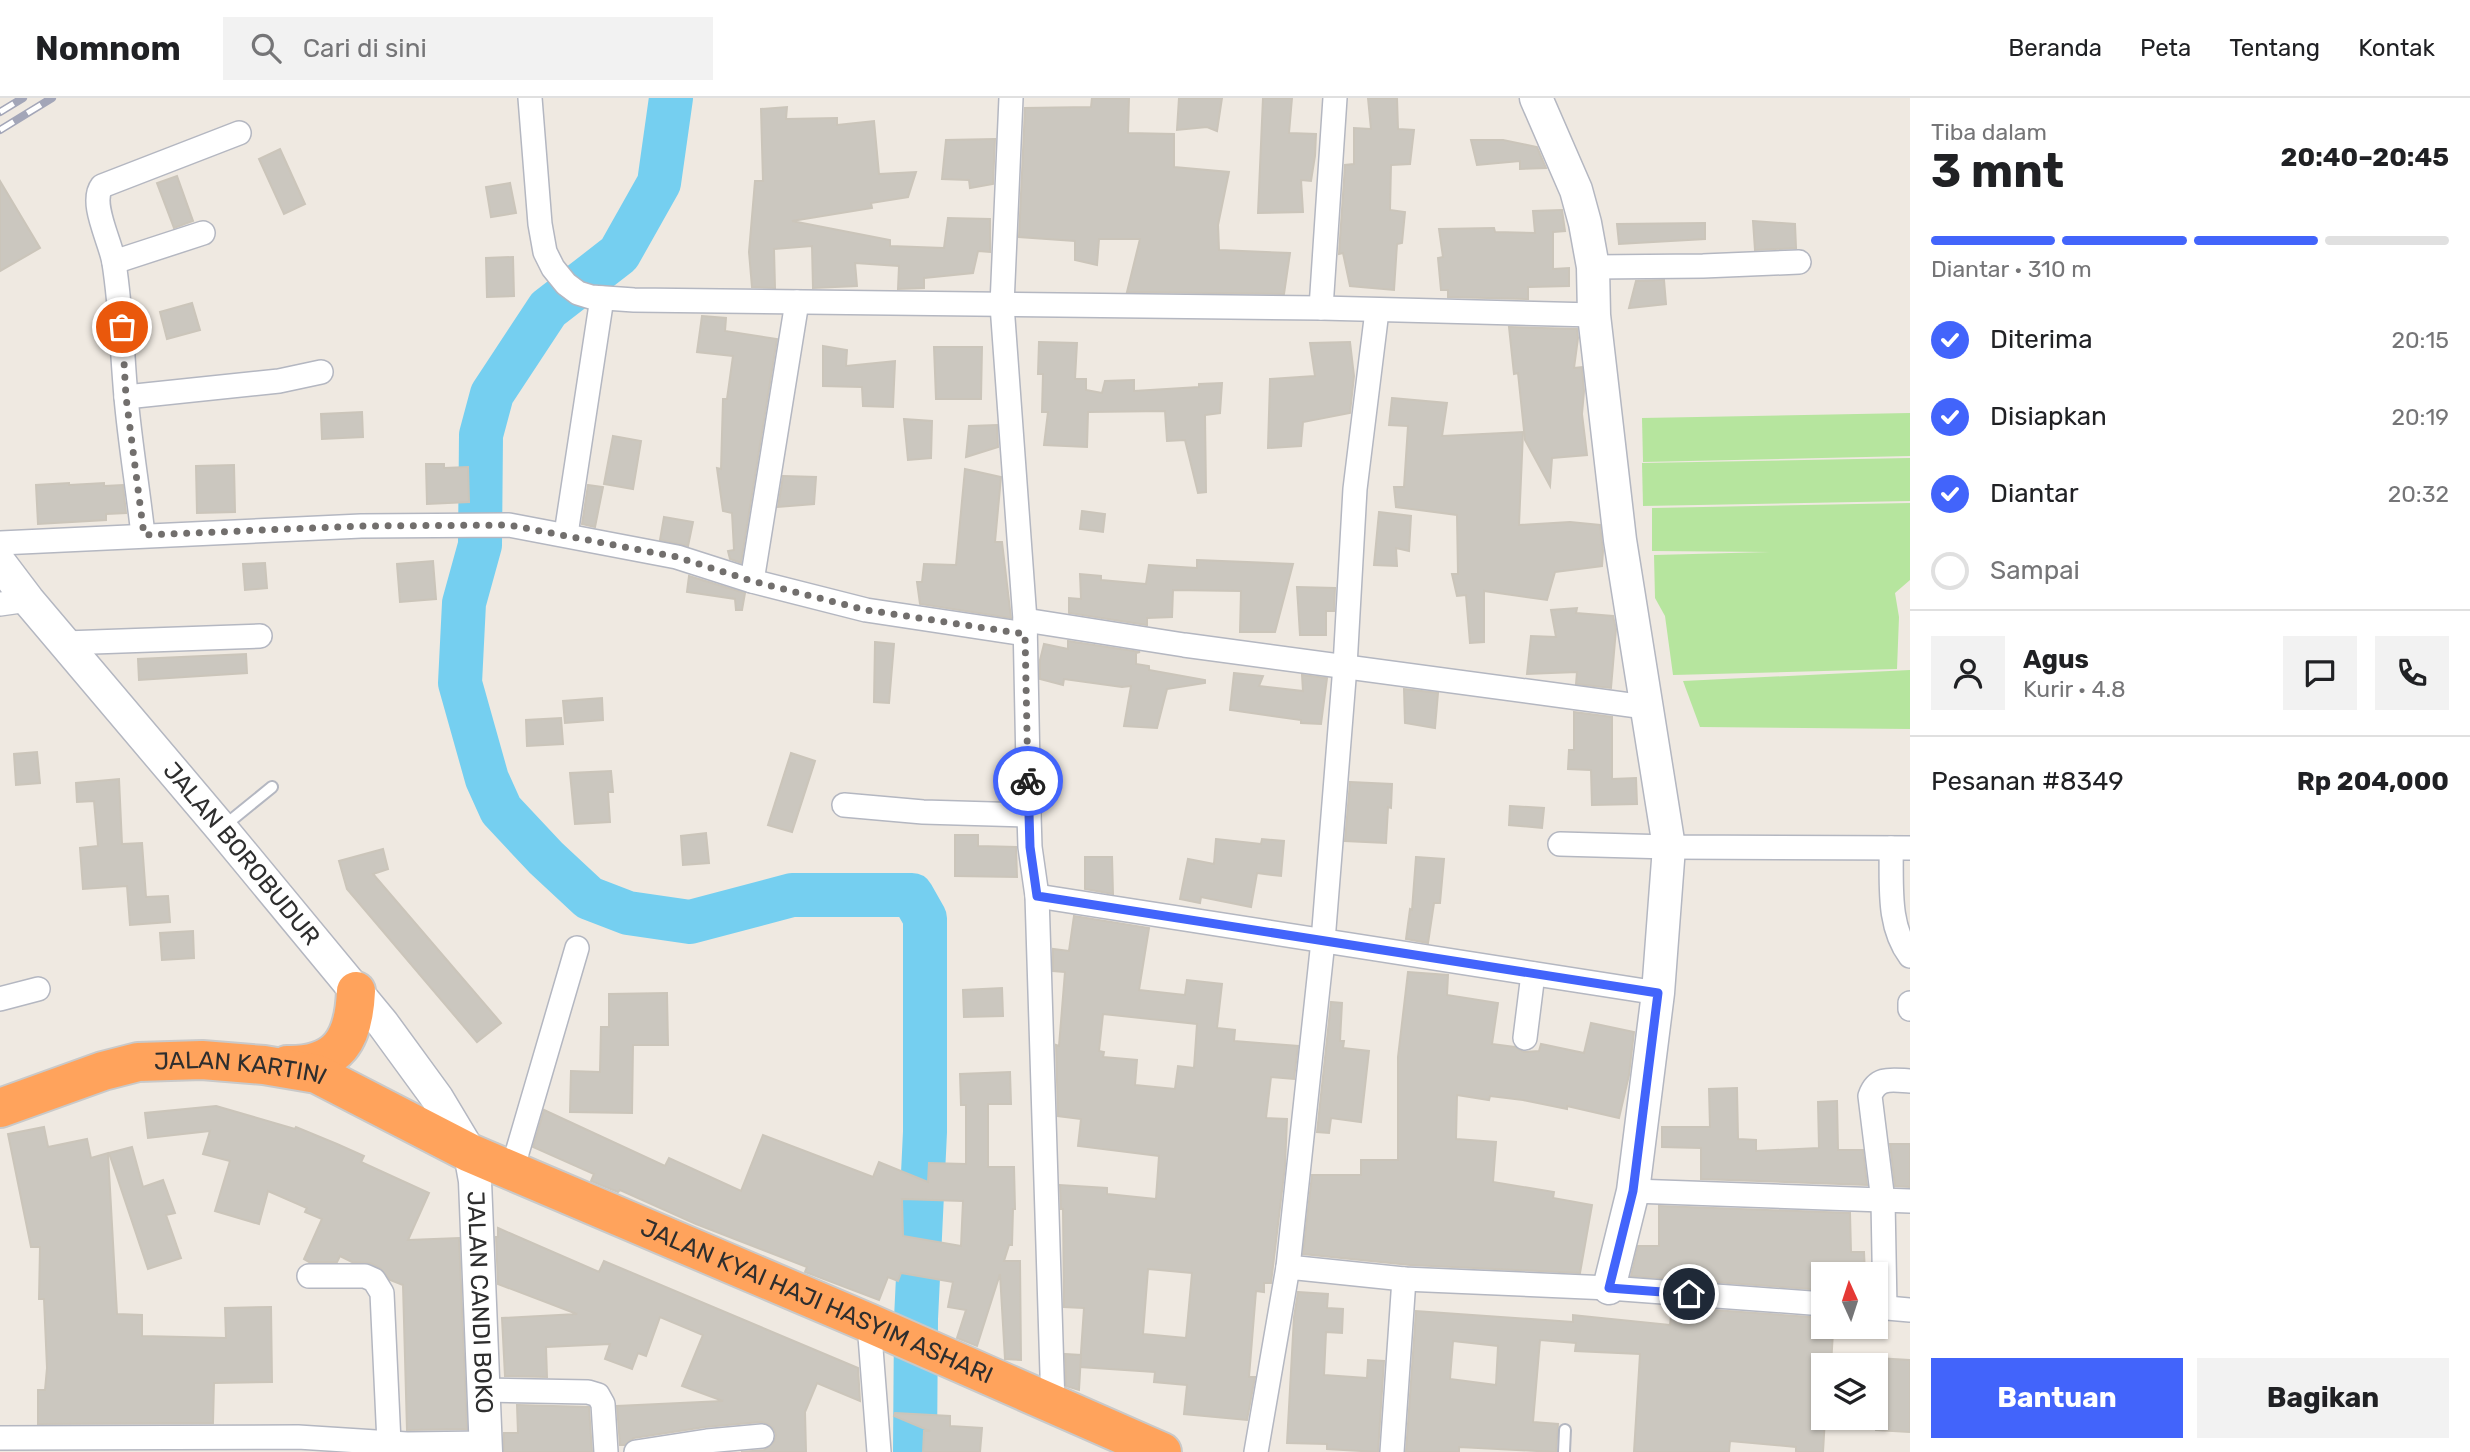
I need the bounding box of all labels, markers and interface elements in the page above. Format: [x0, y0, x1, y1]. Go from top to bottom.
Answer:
search box [223, 17, 713, 80]
text: Nomnom [35, 29, 181, 68]
icon: search [247, 29, 285, 67]
text: Cari di sini [303, 33, 427, 64]
text: Beranda [2008, 34, 2102, 62]
text: Peta [2140, 34, 2191, 62]
text: Tentang [2229, 34, 2320, 62]
text: Kontak [2358, 34, 2435, 62]
text: Tiba dalam [1931, 118, 2047, 146]
text: 20:40–20:45 [2281, 142, 2449, 173]
text: 3 mnt [1931, 144, 2064, 199]
text: Diantar · 310 m [1931, 255, 2092, 283]
pin [92, 297, 152, 357]
icon: bag [103, 308, 141, 346]
icon: check [1931, 321, 1969, 359]
text: Diterima [1990, 324, 2093, 355]
text: 20:15 [2392, 326, 2449, 354]
icon: check [1931, 398, 1969, 436]
text: Disiapkan [1990, 401, 2107, 432]
text: 20:19 [2392, 403, 2449, 431]
icon: check [1931, 475, 1969, 513]
text: Diantar [1990, 478, 2079, 509]
text: 20:32 [2388, 480, 2449, 508]
text: Sampai [1990, 555, 2080, 586]
button: person [1931, 636, 2005, 710]
button: chat [2283, 636, 2357, 710]
button: phone [2375, 636, 2449, 710]
text: Agus [2023, 644, 2089, 675]
text: Kurir · 4.8 [2023, 675, 2126, 703]
courier [993, 746, 1063, 816]
street label: JALAN BOROBUDUR [157, 756, 326, 951]
icon: bike [1009, 762, 1047, 800]
text: Pesanan #8349 [1931, 766, 2124, 797]
text: Rp 204,000 [2297, 766, 2449, 797]
street label: JALAN KARTINI [153, 1046, 331, 1091]
street label: JALAN CANDI BOKO [461, 1190, 498, 1414]
street label: JALAN KYAI HAJI HASYIM ASHARI [636, 1213, 997, 1390]
north arrow [1811, 1262, 1888, 1339]
map controls [1811, 1262, 1888, 1430]
pin [1659, 1264, 1719, 1324]
icon: home [1670, 1275, 1708, 1313]
button: layers [1811, 1353, 1888, 1430]
button: Bantuan [1931, 1358, 2183, 1438]
button: Bagikan [2197, 1358, 2449, 1438]

